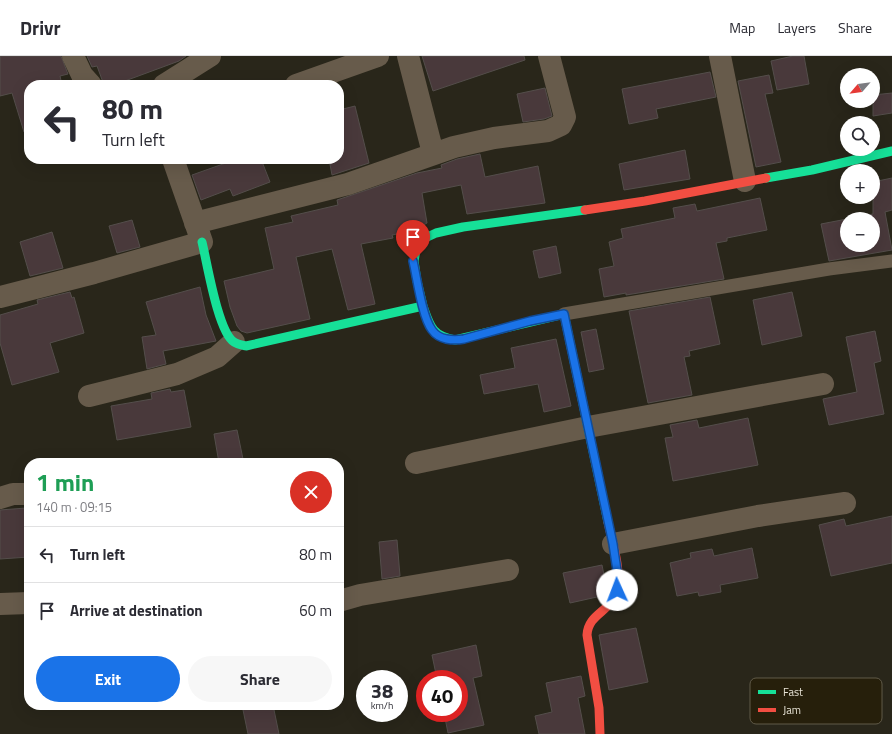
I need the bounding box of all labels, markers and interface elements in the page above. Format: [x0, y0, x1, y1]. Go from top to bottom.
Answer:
text: Drivr [20, 13, 61, 42]
text: Map [729, 17, 755, 38]
text: Layers [777, 17, 816, 38]
text: Share [838, 17, 872, 38]
north arrow [840, 68, 880, 108]
map controls [840, 68, 880, 252]
text: 80 m [102, 87, 163, 130]
icon: left [36, 96, 88, 148]
button: search [840, 116, 880, 156]
text: Turn left [102, 126, 165, 153]
button: + [840, 164, 880, 204]
button: − [840, 212, 880, 252]
pin [396, 220, 430, 261]
icon: arrive [402, 226, 424, 248]
text: 1 min [36, 464, 94, 500]
button: close [290, 471, 332, 513]
text: 140 m · 09:15 [36, 497, 112, 517]
text: Turn left [70, 543, 125, 566]
text: 80 m [299, 543, 332, 566]
icon: left [36, 544, 58, 566]
position arrow [596, 569, 638, 611]
text: Arrive at destination [70, 599, 203, 622]
text: 60 m [299, 599, 332, 622]
icon: arrive [36, 600, 58, 622]
button: Exit [36, 656, 180, 702]
button: Share [188, 656, 332, 702]
speed limit sign: 40 [416, 670, 468, 722]
text: 38 [371, 675, 393, 706]
legend [750, 678, 882, 724]
text: Fast [783, 684, 803, 700]
text: km/h [371, 698, 393, 713]
text: Jam [783, 702, 801, 718]

